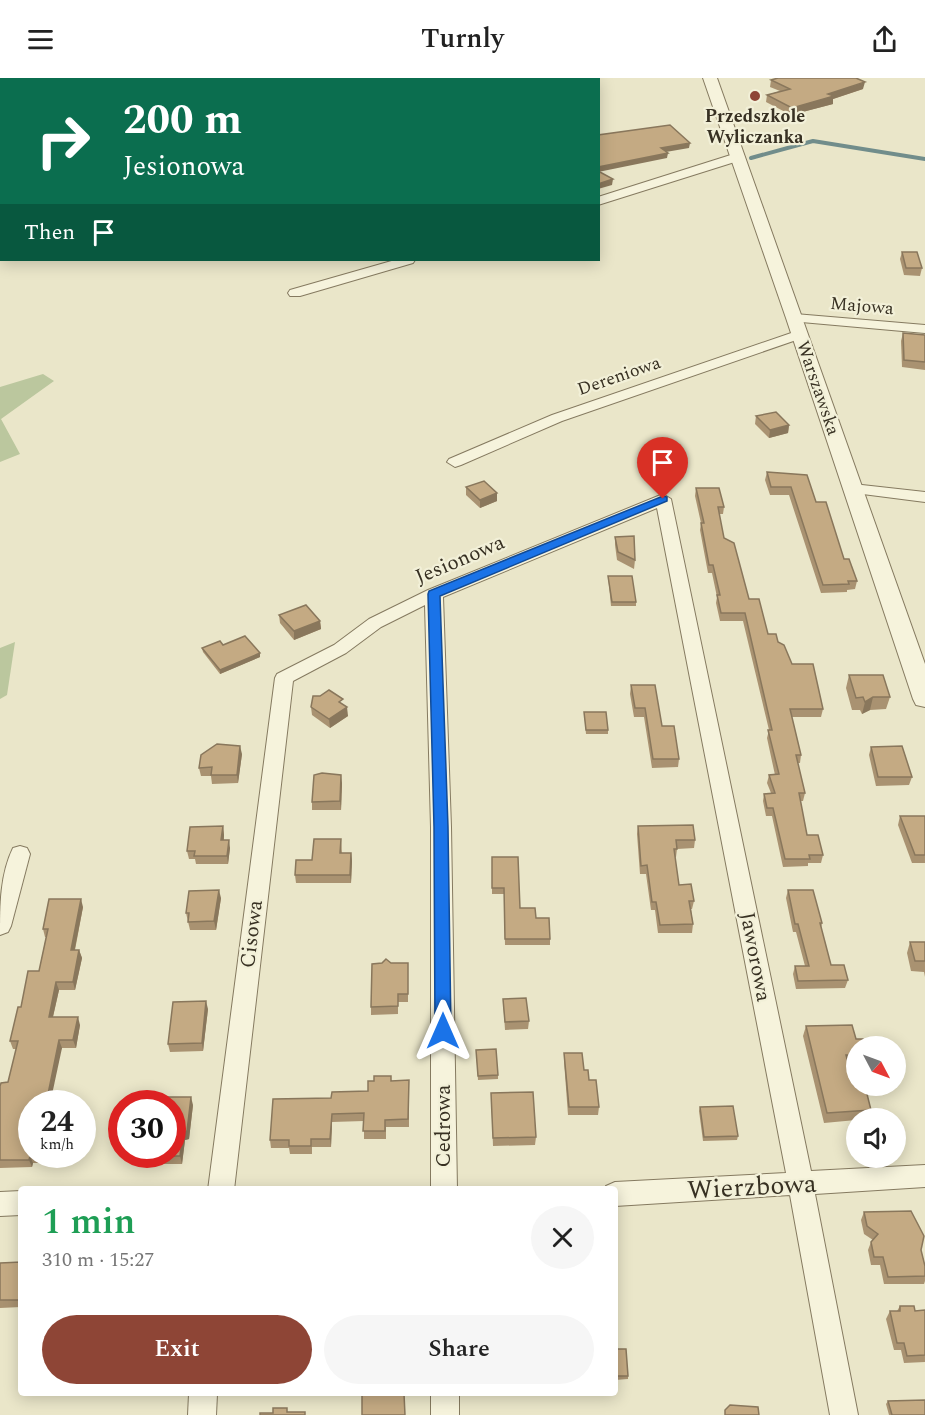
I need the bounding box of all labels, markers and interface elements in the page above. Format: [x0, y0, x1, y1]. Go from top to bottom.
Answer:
text: Turnly [421, 18, 504, 60]
icon: menu [24, 23, 57, 56]
icon: share [868, 23, 901, 56]
text: 200 m [123, 89, 242, 152]
marker: Przedszkole Wyliczanka [748, 89, 762, 103]
icon: right [24, 102, 102, 180]
place label: Przedszkole Wyliczanka [705, 103, 805, 151]
text: Jesionowa [123, 146, 245, 188]
text: Then [24, 216, 75, 249]
icon: arrive [87, 216, 120, 249]
street label: Majowa [829, 290, 895, 322]
street label: Warszawska [789, 337, 847, 439]
street label: Dereniowa [574, 349, 665, 403]
pin [637, 437, 688, 499]
icon: arrive [646, 446, 679, 479]
street label: Jesionowa [410, 527, 510, 593]
street label: Cisowa [232, 897, 272, 970]
street label: Jaworowa [731, 909, 780, 1005]
position arrow [411, 999, 475, 1063]
north arrow [846, 1036, 906, 1096]
map controls [846, 1036, 906, 1168]
street label: Cedrowa [428, 1084, 460, 1167]
speed limit sign: 30 [108, 1090, 186, 1168]
text: 24 [40, 1099, 74, 1145]
button: sound [846, 1108, 906, 1168]
text: km/h [40, 1133, 74, 1156]
street label: Wierzbowa [686, 1164, 818, 1210]
text: 1 min [42, 1195, 135, 1250]
button: close [531, 1206, 594, 1269]
text: 310 m · 15:27 [42, 1245, 154, 1275]
button: Exit [42, 1315, 312, 1384]
button: Share [324, 1315, 594, 1384]

